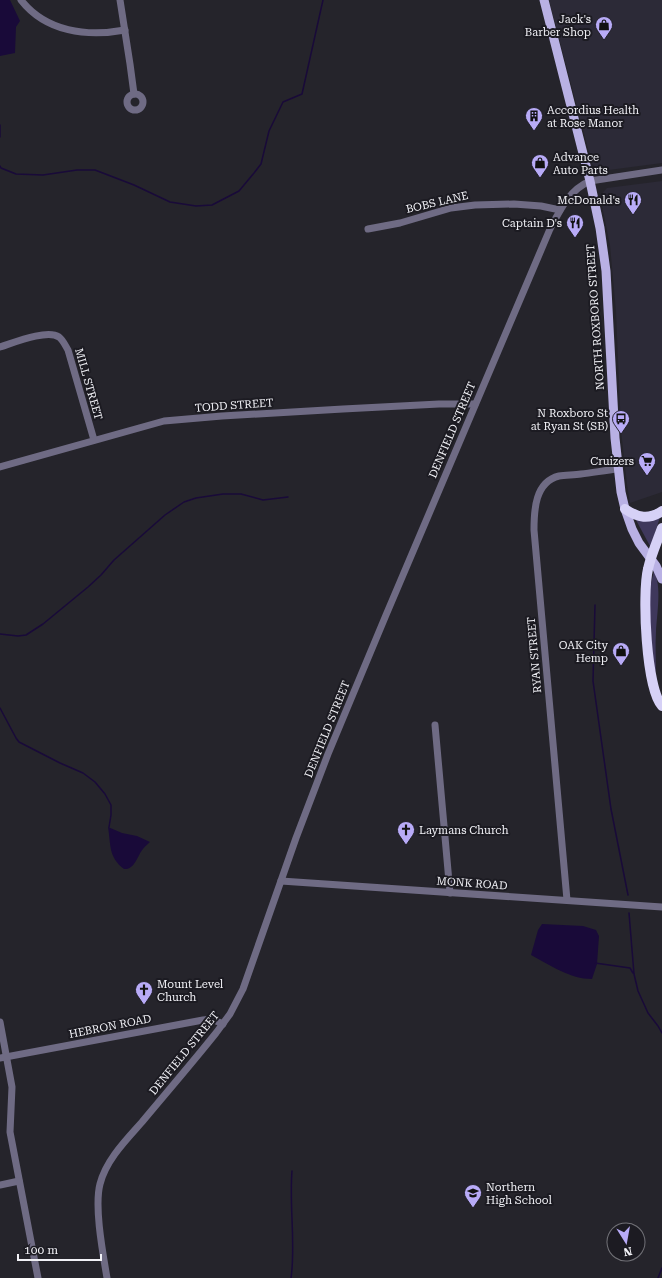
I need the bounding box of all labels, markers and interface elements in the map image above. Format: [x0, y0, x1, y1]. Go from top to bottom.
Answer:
place label: Jack's Barber Shop [525, 13, 591, 39]
shop icon: Jack's Barber Shop [594, 15, 614, 40]
place label: Accordius Health at Rose Manor [547, 104, 639, 130]
building icon: Accordius Health at Rose Manor [524, 106, 544, 131]
place label: Advance Auto Parts [553, 151, 608, 177]
shop icon: Advance Auto Parts [530, 153, 550, 178]
street label: BOBS LANE [405, 189, 470, 216]
restaurant icon: McDonald's [623, 190, 643, 215]
place label: McDonald's [557, 194, 620, 207]
restaurant icon: Captain D's [565, 213, 585, 238]
place label: Captain D's [502, 217, 562, 230]
street label: NORTH ROXBORO STREET [584, 243, 607, 391]
street label: MILL STREET [72, 347, 105, 422]
street label: DENFIELD STREET [426, 380, 479, 480]
street label: TODD STREET [194, 396, 274, 415]
place label: N Roxboro St at Ryan St (SB) [531, 407, 608, 433]
bus stop icon: N Roxboro St at Ryan St (SB) [611, 409, 631, 434]
supermarket icon: Cruizers [637, 451, 657, 476]
place label: Cruizers [590, 455, 634, 468]
street label: RYAN STREET [525, 616, 544, 694]
place label: OAK City Hemp [559, 639, 608, 665]
shop icon: OAK City Hemp [611, 641, 631, 666]
street label: DENFIELD STREET [302, 679, 353, 780]
church icon: Laymans Church [396, 820, 416, 845]
place label: Laymans Church [419, 824, 509, 837]
street label: MONK ROAD [436, 875, 508, 892]
place label: Mount Level Church [157, 978, 224, 1004]
church icon: Mount Level Church [134, 980, 154, 1005]
street label: DENFIELD STREET [147, 1009, 222, 1098]
street label: HEBRON ROAD [68, 1012, 152, 1041]
place label: Northern High School [486, 1181, 553, 1207]
school or university icon: Northern High School [463, 1183, 483, 1208]
north arrow [606, 1222, 646, 1262]
scale bar [18, 1236, 101, 1262]
text: 100 m [24, 1243, 58, 1257]
text: N [622, 1244, 633, 1259]

